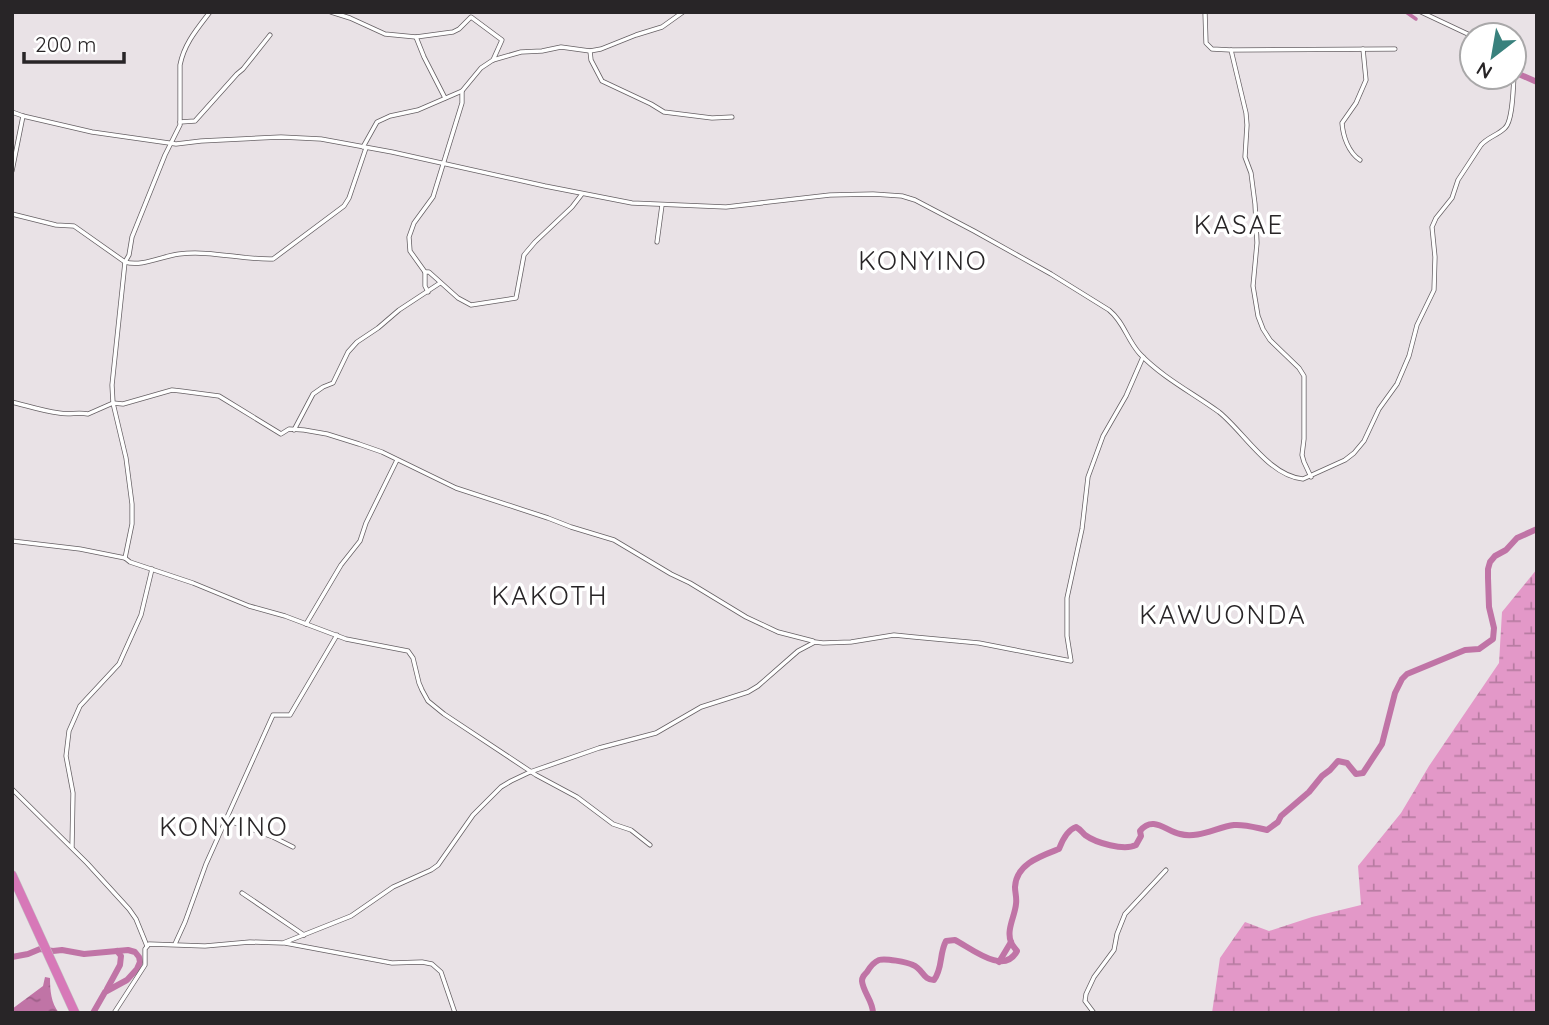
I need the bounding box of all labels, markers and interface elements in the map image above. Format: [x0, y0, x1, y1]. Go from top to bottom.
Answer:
scale bar [24, 21, 124, 65]
north arrow [1458, 21, 1528, 91]
text: 200 m [35, 31, 97, 57]
text: N [1472, 57, 1496, 84]
district label: KASAE [1194, 208, 1284, 241]
district label: KONYINO [858, 244, 988, 277]
district label: KAKOTH [492, 579, 608, 612]
district label: KAWUONDA [1139, 598, 1307, 631]
district label: KONYINO [159, 810, 289, 843]

